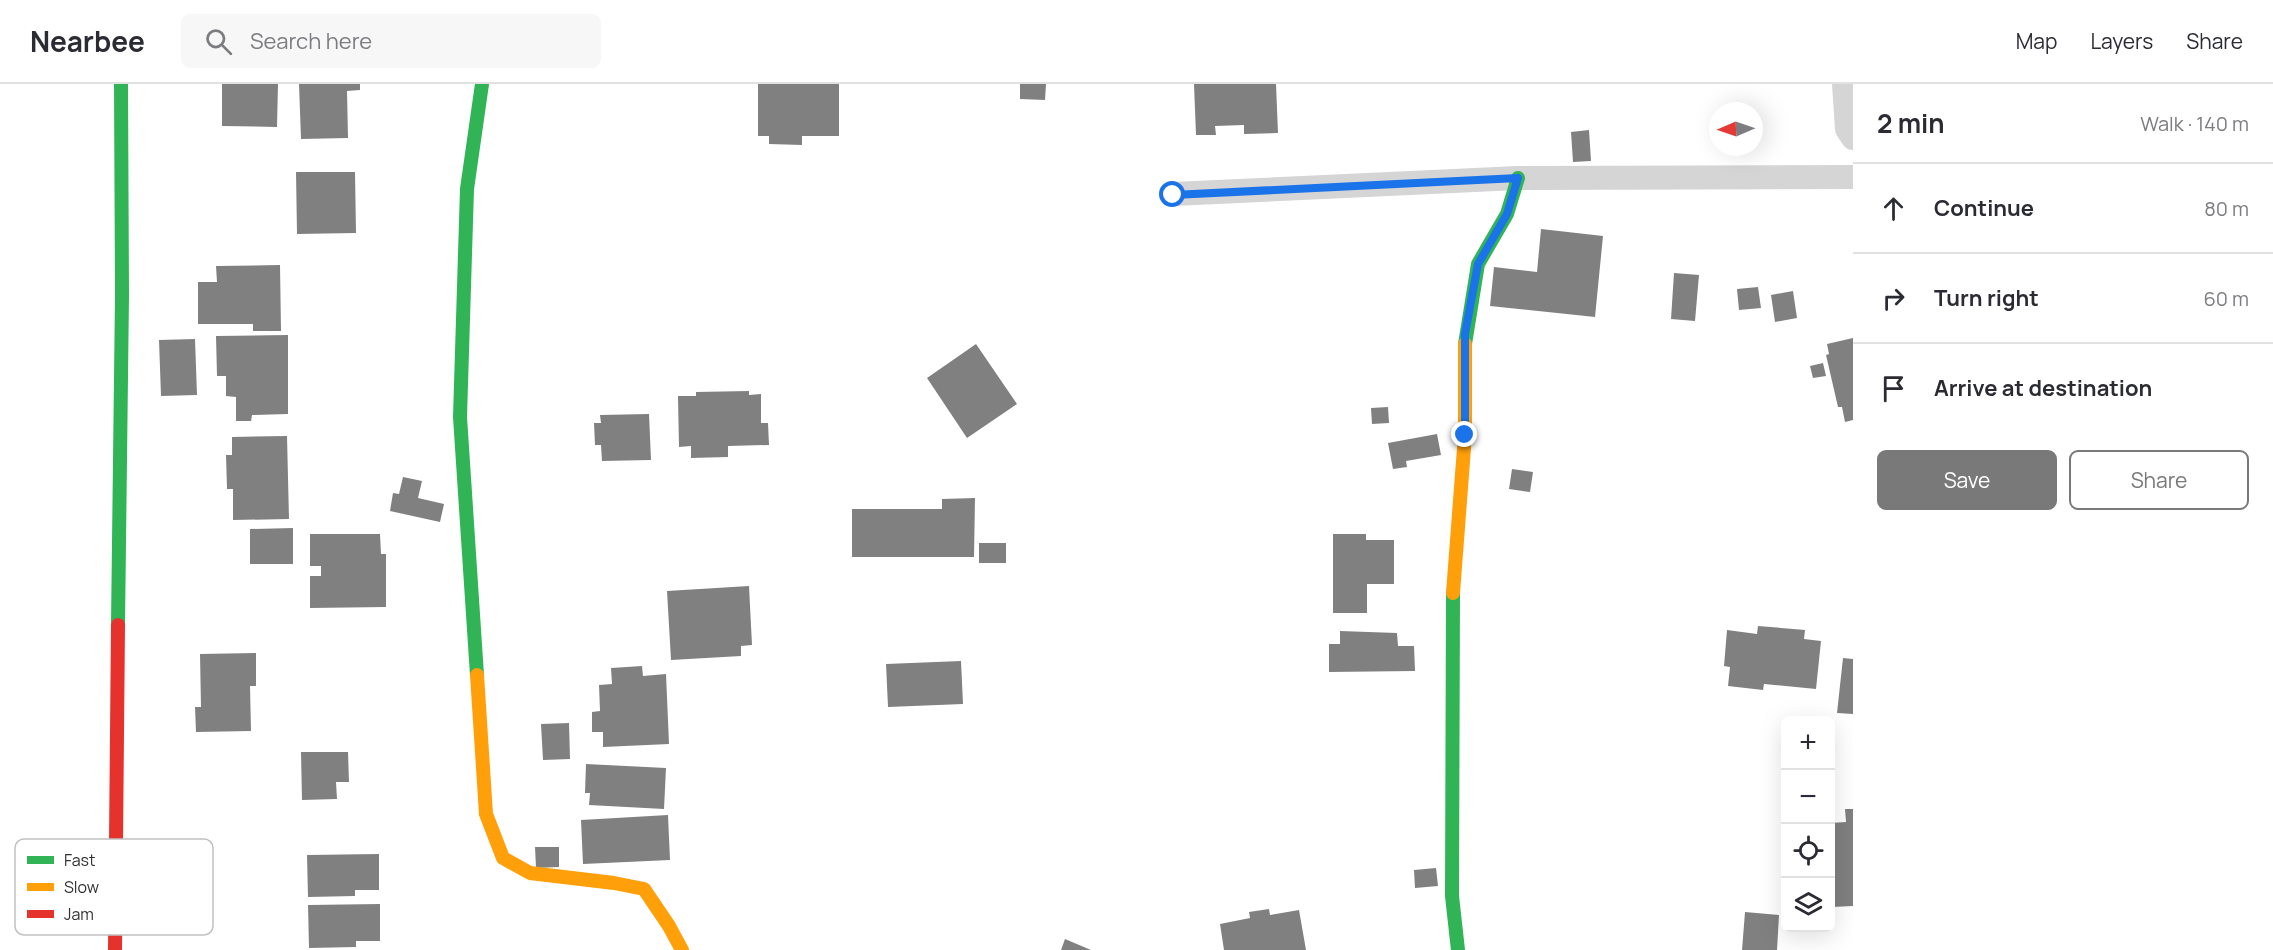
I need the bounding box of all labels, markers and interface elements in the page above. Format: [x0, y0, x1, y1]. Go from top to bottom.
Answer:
search box [181, 14, 601, 68]
text: Nearbee [30, 22, 145, 60]
icon: search [202, 25, 235, 58]
text: Search here [250, 26, 372, 56]
text: Map [2016, 27, 2057, 55]
text: Layers [2090, 27, 2153, 55]
text: Share [2186, 27, 2243, 55]
north arrow [1709, 102, 1763, 156]
text: 2 min [1877, 105, 1945, 141]
text: Walk · 140 m [2140, 110, 2249, 137]
route start [1159, 181, 1185, 207]
icon: ahead [1877, 192, 1910, 225]
text: Continue [1934, 193, 2034, 223]
text: 80 m [2204, 195, 2249, 222]
icon: right [1877, 282, 1910, 315]
text: Turn right [1934, 283, 2039, 313]
text: 60 m [2203, 285, 2249, 312]
icon: arrive [1877, 372, 1910, 405]
text: Arrive at destination [1934, 373, 2152, 403]
route end [1451, 421, 1477, 447]
button: Save [1877, 450, 2057, 510]
button: Share [2069, 450, 2249, 510]
map controls [1781, 716, 1835, 932]
button: + [1781, 716, 1835, 770]
button: − [1781, 770, 1835, 824]
button: locate [1781, 824, 1835, 878]
legend [15, 839, 213, 935]
text: Fast [64, 849, 95, 871]
text: Slow [64, 876, 99, 898]
button: layers [1781, 878, 1835, 932]
text: Jam [64, 903, 94, 925]

